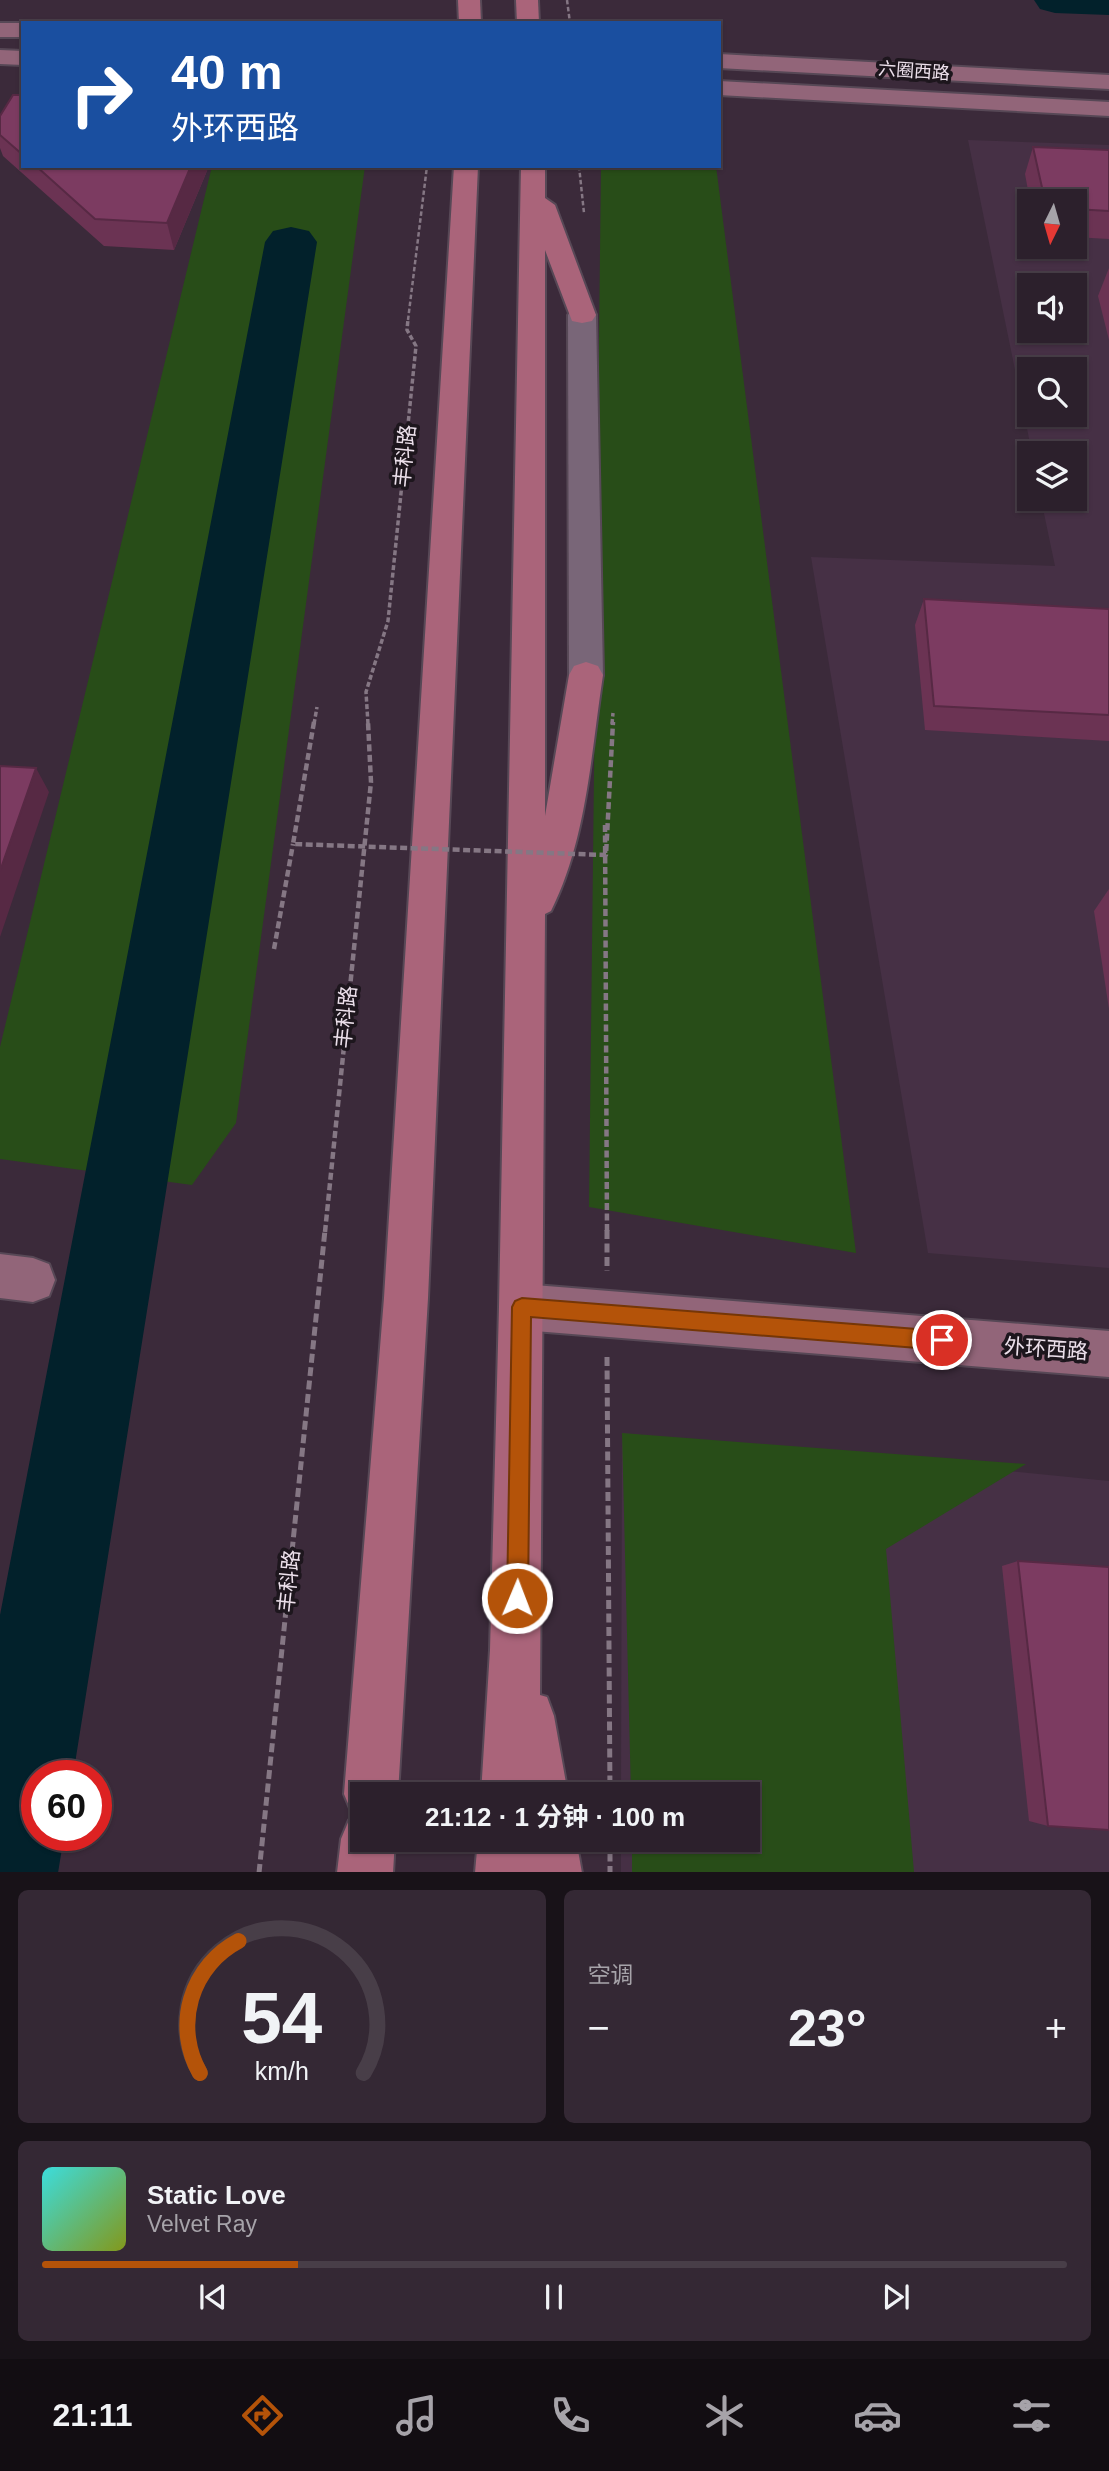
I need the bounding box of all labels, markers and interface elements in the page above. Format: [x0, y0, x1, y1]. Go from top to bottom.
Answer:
text: 40 m [171, 45, 283, 99]
icon: right [56, 49, 147, 140]
street label: 六圈西路 [877, 59, 951, 83]
text: 外环西路 [171, 110, 299, 146]
north arrow [1017, 189, 1087, 259]
map controls [1017, 189, 1087, 511]
button: sound [1017, 273, 1087, 343]
button: search [1017, 357, 1087, 427]
street label: 丰科路 [390, 423, 419, 488]
button: layers [1017, 441, 1087, 511]
street label: 丰科路 [331, 984, 360, 1049]
pin [912, 1310, 972, 1370]
icon: arrive [923, 1321, 961, 1359]
street label: 外环西路 [1003, 1334, 1089, 1363]
street label: 丰科路 [274, 1548, 303, 1613]
position arrow [480, 1561, 554, 1635]
speed limit sign: 60 [21, 1760, 112, 1851]
text: 21:12 · 1 分钟 · 100 m [425, 1802, 685, 1832]
text: 空调 [588, 1962, 634, 1988]
text: 54 [241, 1977, 323, 2058]
text: 23° [788, 1999, 867, 2057]
text: − [588, 2007, 610, 2049]
text: + [1045, 2007, 1067, 2049]
text: km/h [255, 2056, 309, 2084]
text: Static Love [147, 2180, 286, 2210]
text: Velvet Ray [147, 2211, 257, 2237]
icon: previous [194, 2278, 232, 2316]
icon: pause [535, 2278, 573, 2316]
icon: next [877, 2278, 915, 2316]
icon: directions [238, 2391, 287, 2440]
icon: music [392, 2391, 441, 2440]
icon: phone [546, 2391, 595, 2440]
icon: climate [700, 2391, 749, 2440]
icon: car [853, 2391, 902, 2440]
icon: filters [1007, 2391, 1056, 2440]
text: 21:11 [52, 2397, 133, 2433]

